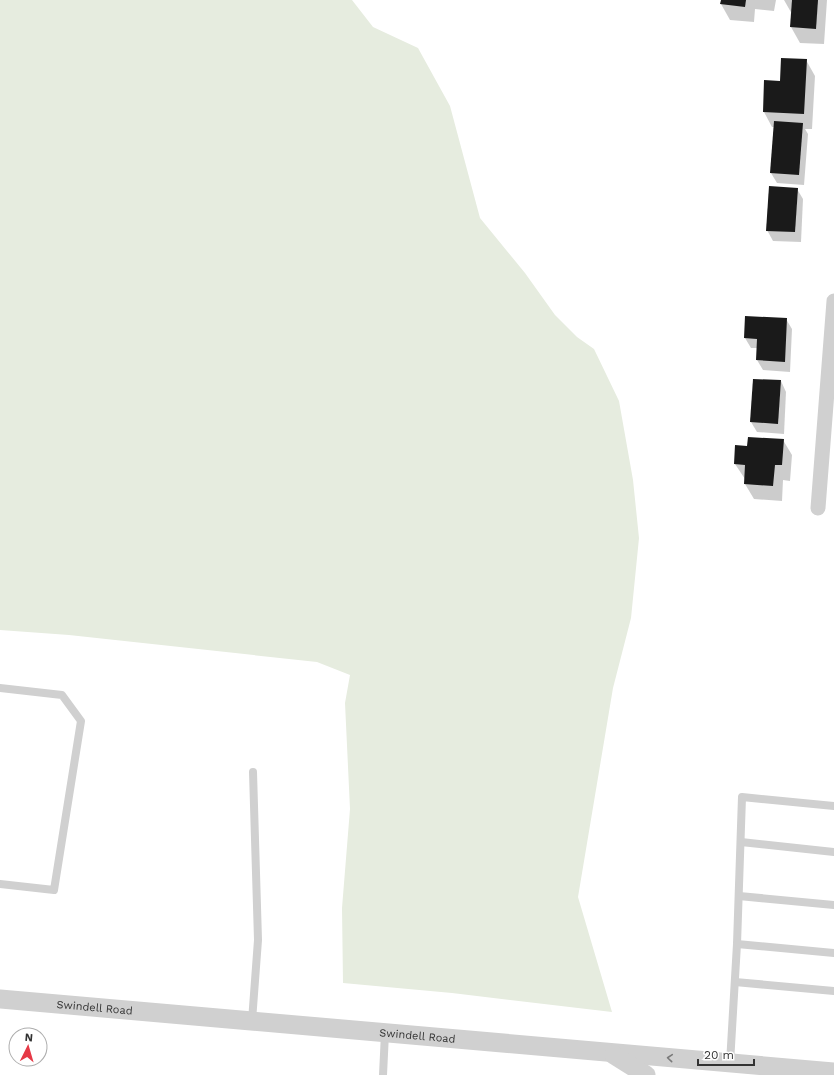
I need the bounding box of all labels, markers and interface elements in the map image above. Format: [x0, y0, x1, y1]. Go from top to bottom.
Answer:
street label: Swindell Road [56, 997, 133, 1017]
street label: Swindell Road [379, 1026, 456, 1045]
north arrow [8, 1027, 48, 1067]
text: N [24, 1031, 33, 1044]
scale bar [698, 1041, 754, 1067]
text: 20 m [704, 1048, 734, 1062]
one-way arrow [667, 1054, 673, 1063]

